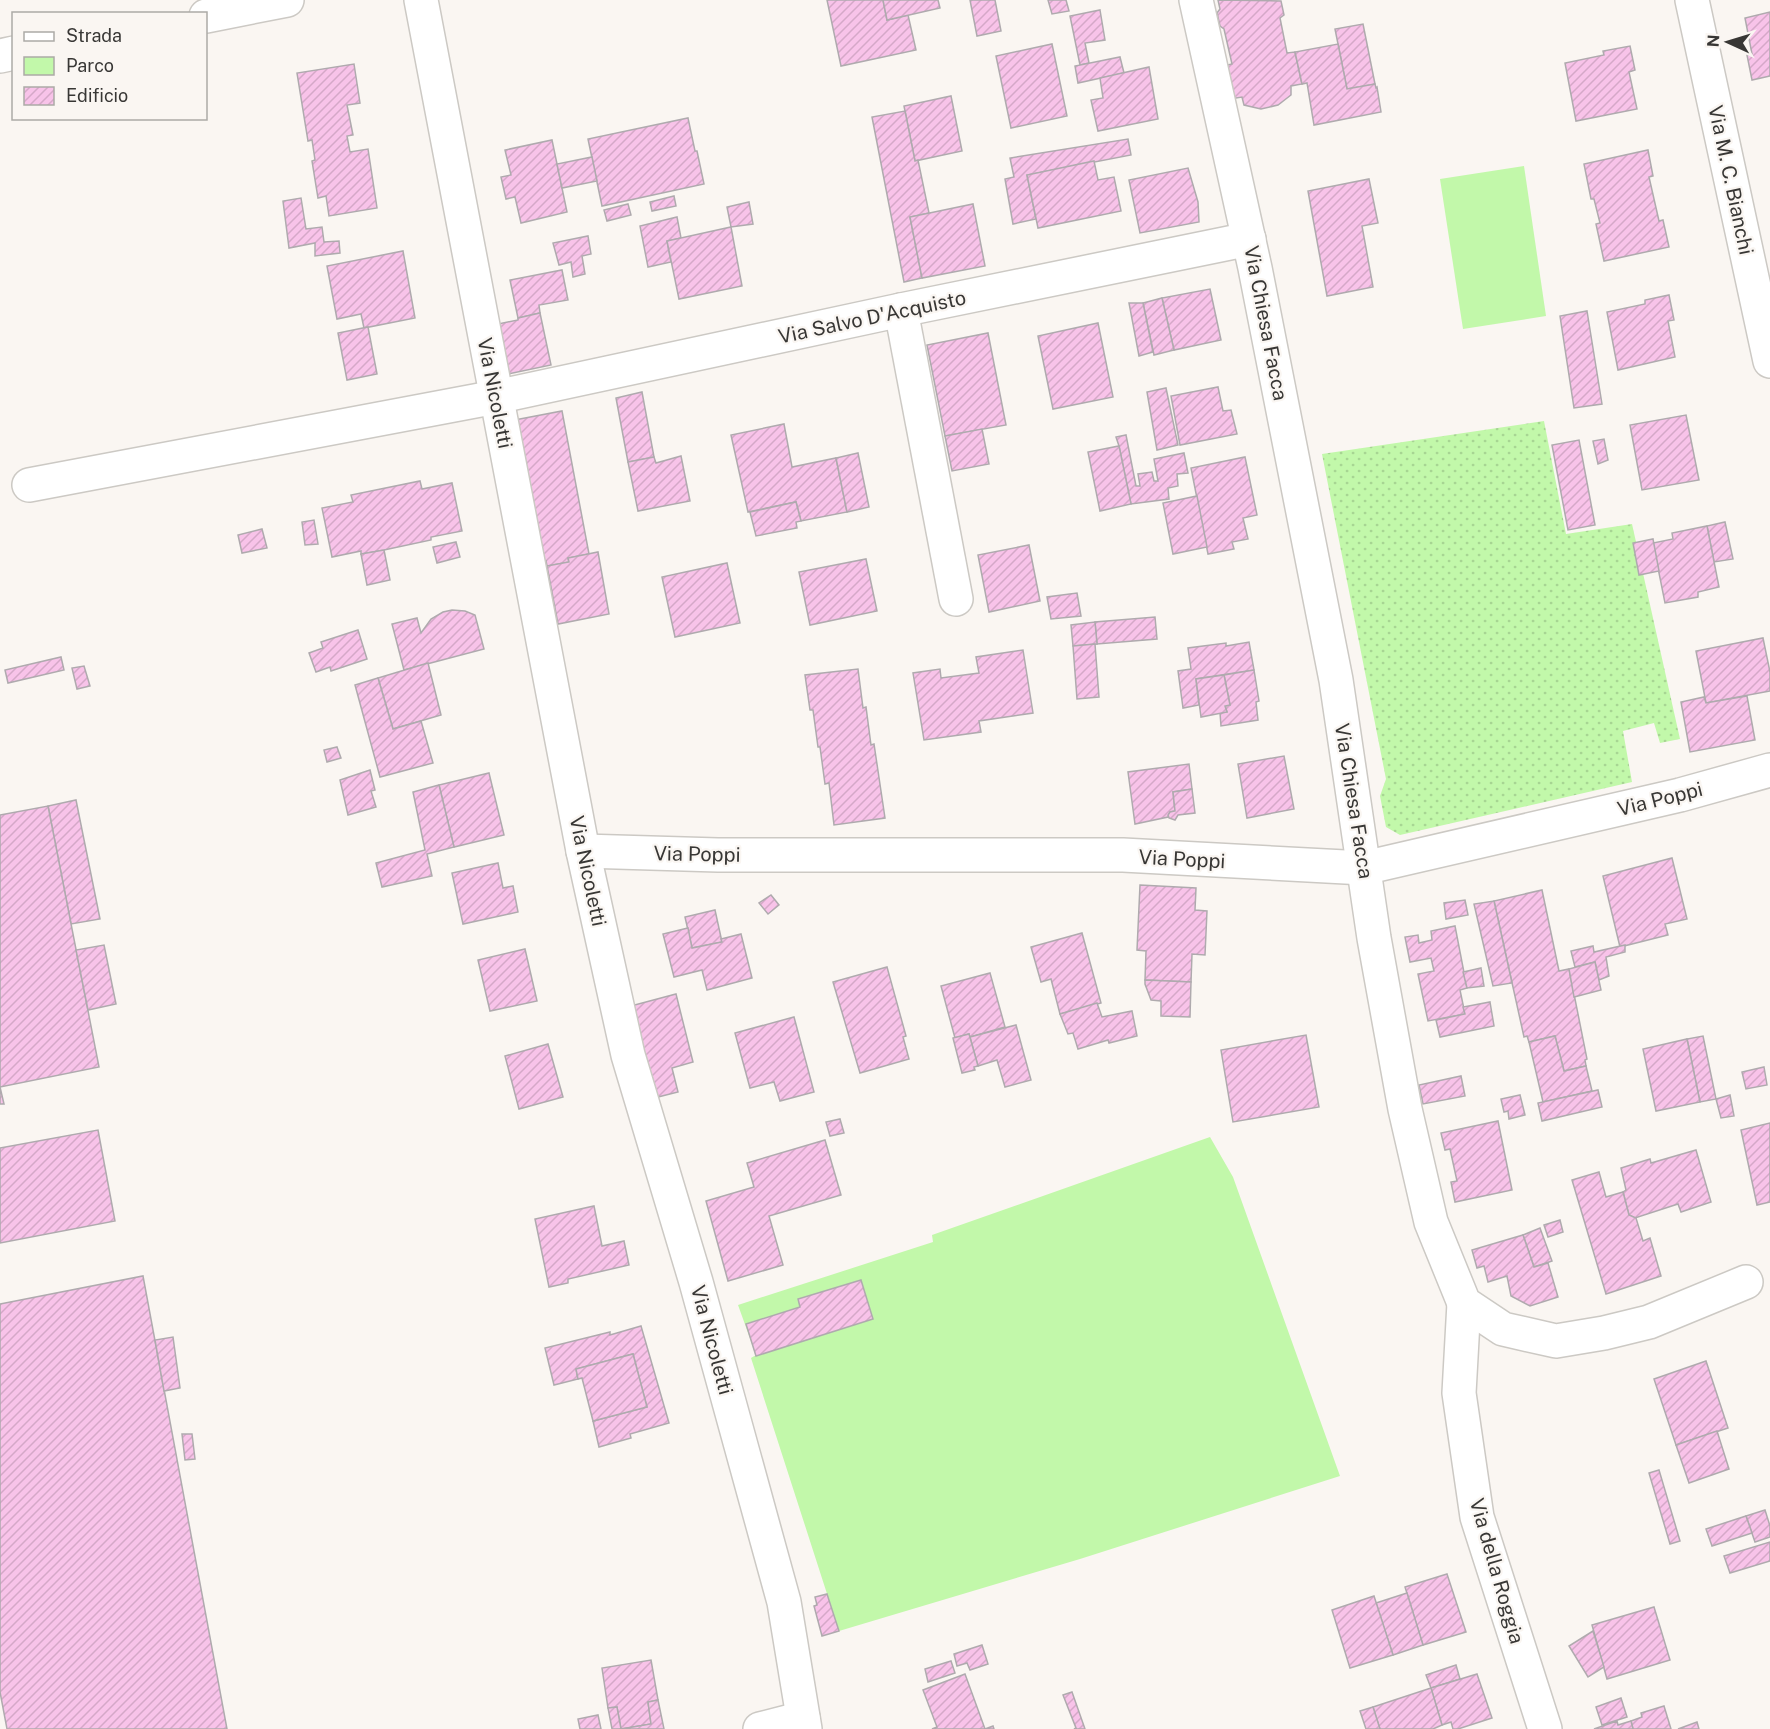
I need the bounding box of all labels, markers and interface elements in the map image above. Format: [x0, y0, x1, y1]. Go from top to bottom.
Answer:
legend [12, 12, 207, 120]
north arrow [1698, 12, 1758, 72]
text: Strada [66, 25, 122, 46]
text: N [1704, 34, 1723, 48]
text: Parco [66, 55, 114, 76]
text: Edificio [66, 85, 128, 106]
street label: Via M. C. Bianchi [1703, 103, 1759, 257]
street label: Via Chiesa Facca [1239, 244, 1293, 402]
street label: Via Salvo D'Acquisto [776, 285, 968, 349]
street label: Via Nicoletti [472, 336, 518, 450]
street label: Via Chiesa Facca [1330, 721, 1378, 881]
street label: Via Poppi [1615, 777, 1705, 821]
street label: Via Nicoletti [565, 814, 611, 928]
street label: Via Poppi [653, 841, 741, 867]
street label: Via Poppi [1138, 845, 1226, 873]
street label: Via Nicoletti [686, 1283, 738, 1397]
street label: Via della Roggia [1465, 1496, 1529, 1646]

